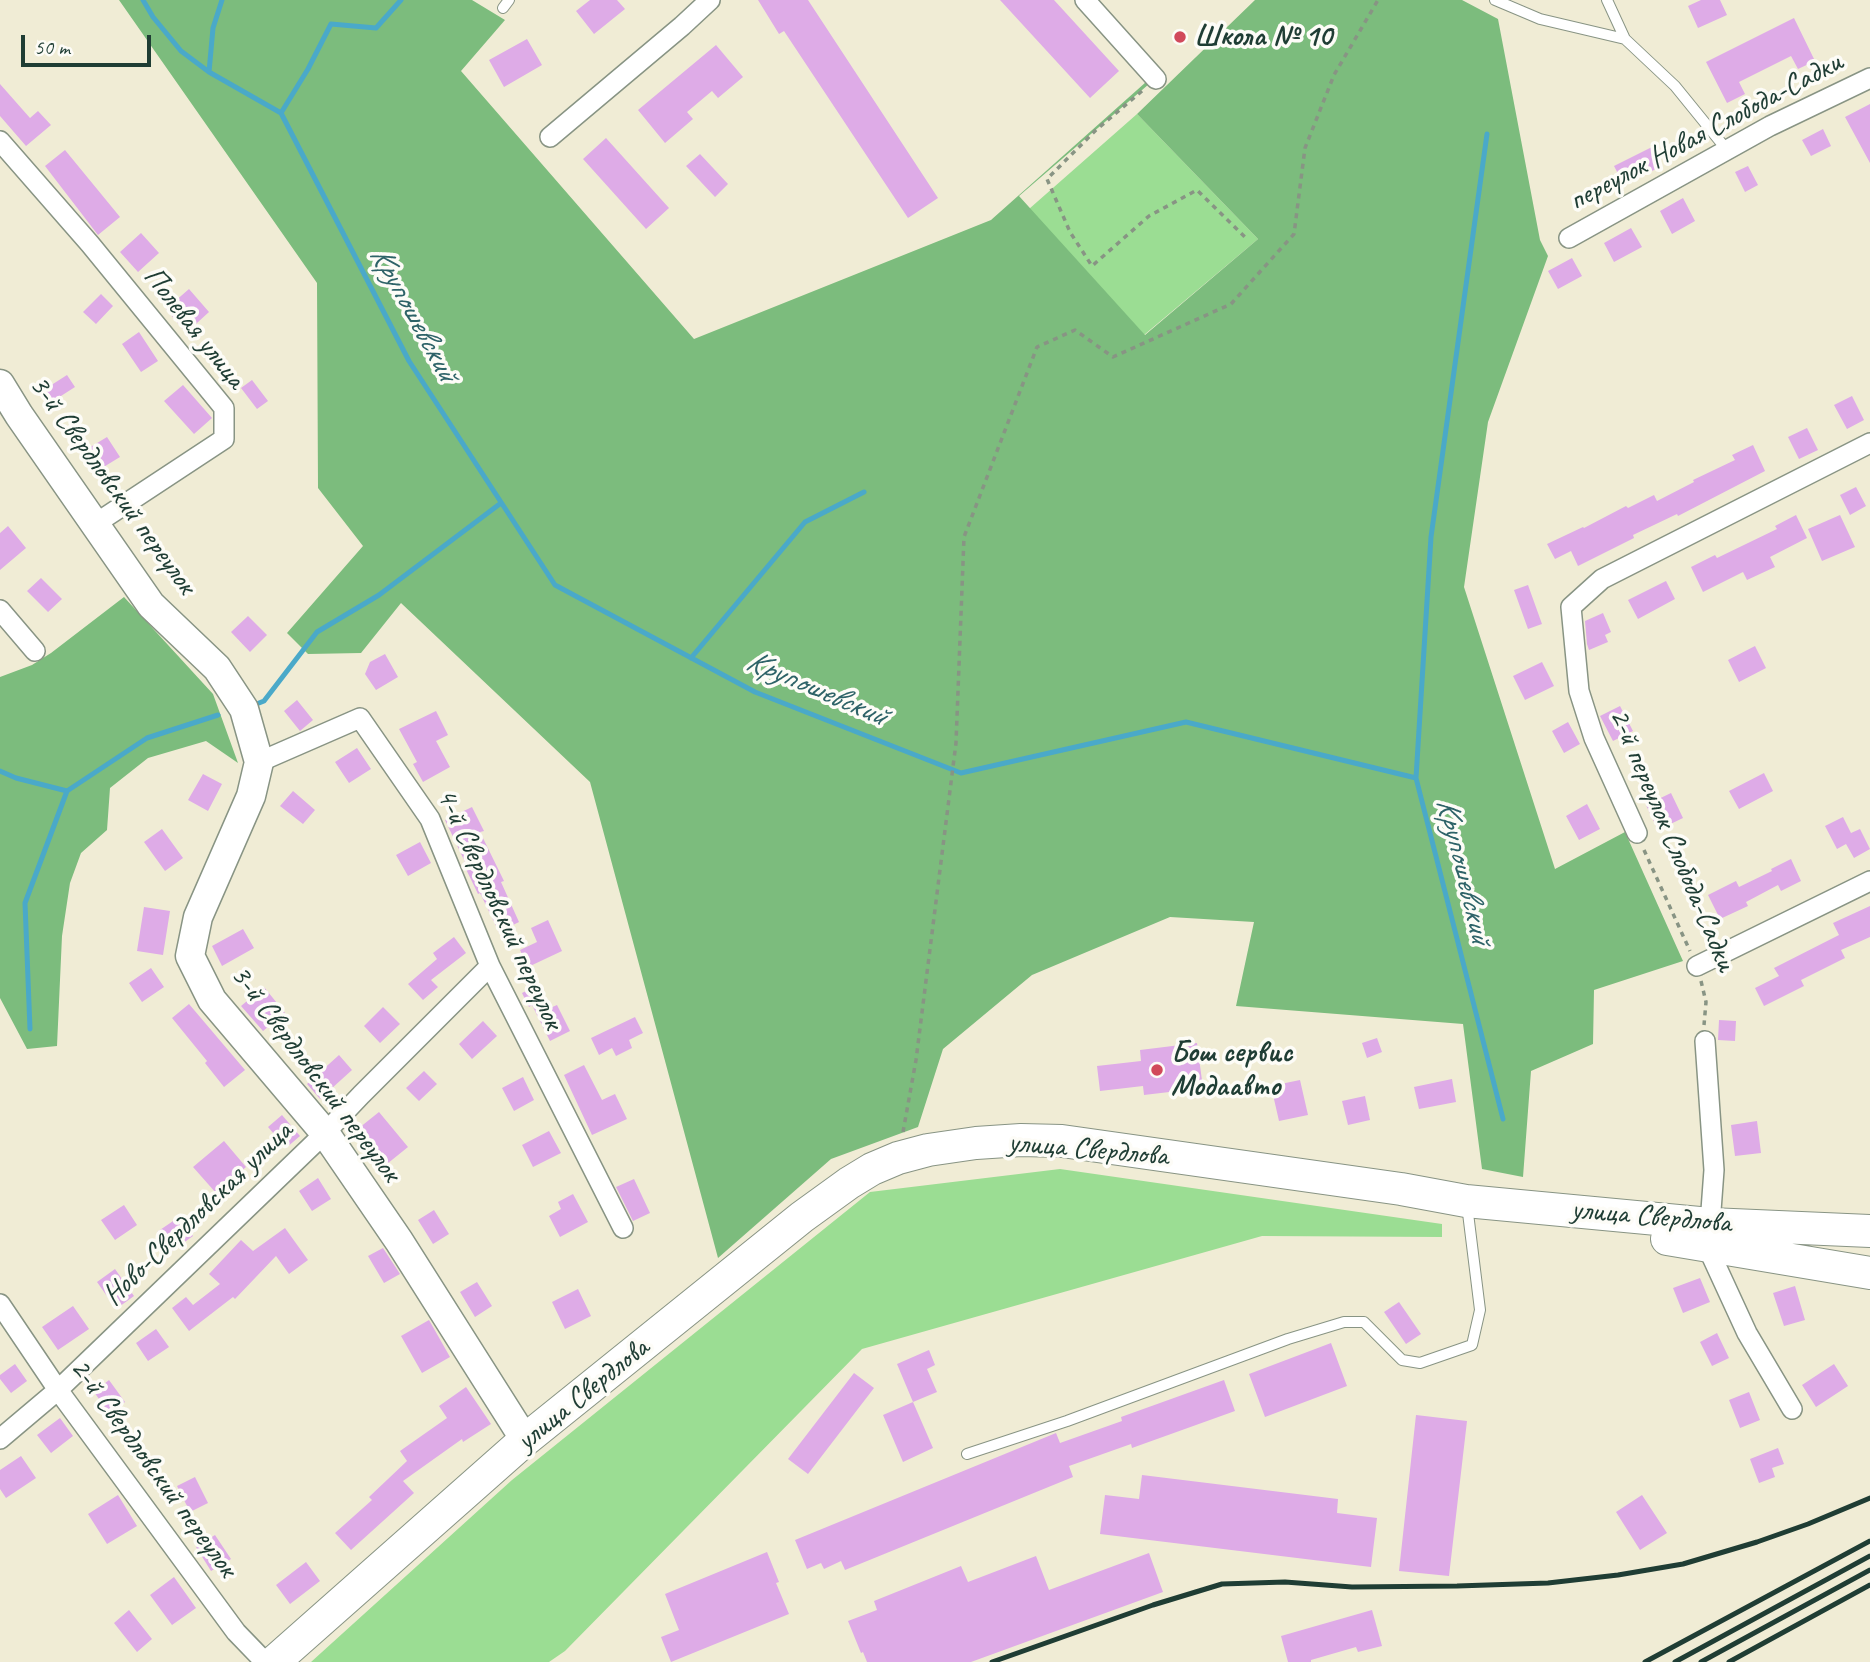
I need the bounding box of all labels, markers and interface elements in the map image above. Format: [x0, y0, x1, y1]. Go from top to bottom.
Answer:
place label: Школа № 10 [1194, 19, 1332, 55]
scale bar [24, 21, 154, 65]
marker: Школа № 10 [1172, 29, 1188, 45]
text: 50 m [34, 34, 70, 60]
street label: переулок Новая Слобода-Садки [1563, 45, 1849, 219]
water label: Крупошевский [360, 240, 466, 388]
street label: Полевая улица [135, 260, 253, 396]
street label: 3-й Свердловский переулок [20, 368, 204, 602]
water label: Крупошевский [740, 642, 892, 736]
street label: 2-й переулок Слобода-Садки [1600, 703, 1744, 977]
street label: 4-й Свердловский переулок [427, 783, 571, 1035]
water label: Крупошевский [1426, 794, 1500, 948]
street label: 3-й Свердловский переулок [222, 959, 408, 1189]
place label: Бош сервис Модаавто [1171, 1035, 1292, 1106]
marker: Бош сервис Модаавто [1149, 1062, 1165, 1078]
street label: Ново-Свердловская улица [95, 1114, 301, 1314]
street label: улица Свердлова [1007, 1125, 1169, 1175]
street label: улица Свердлова [1570, 1192, 1732, 1242]
street label: улица Свердлова [509, 1331, 657, 1459]
street label: 2-й Свердловский переулок [61, 1351, 245, 1585]

